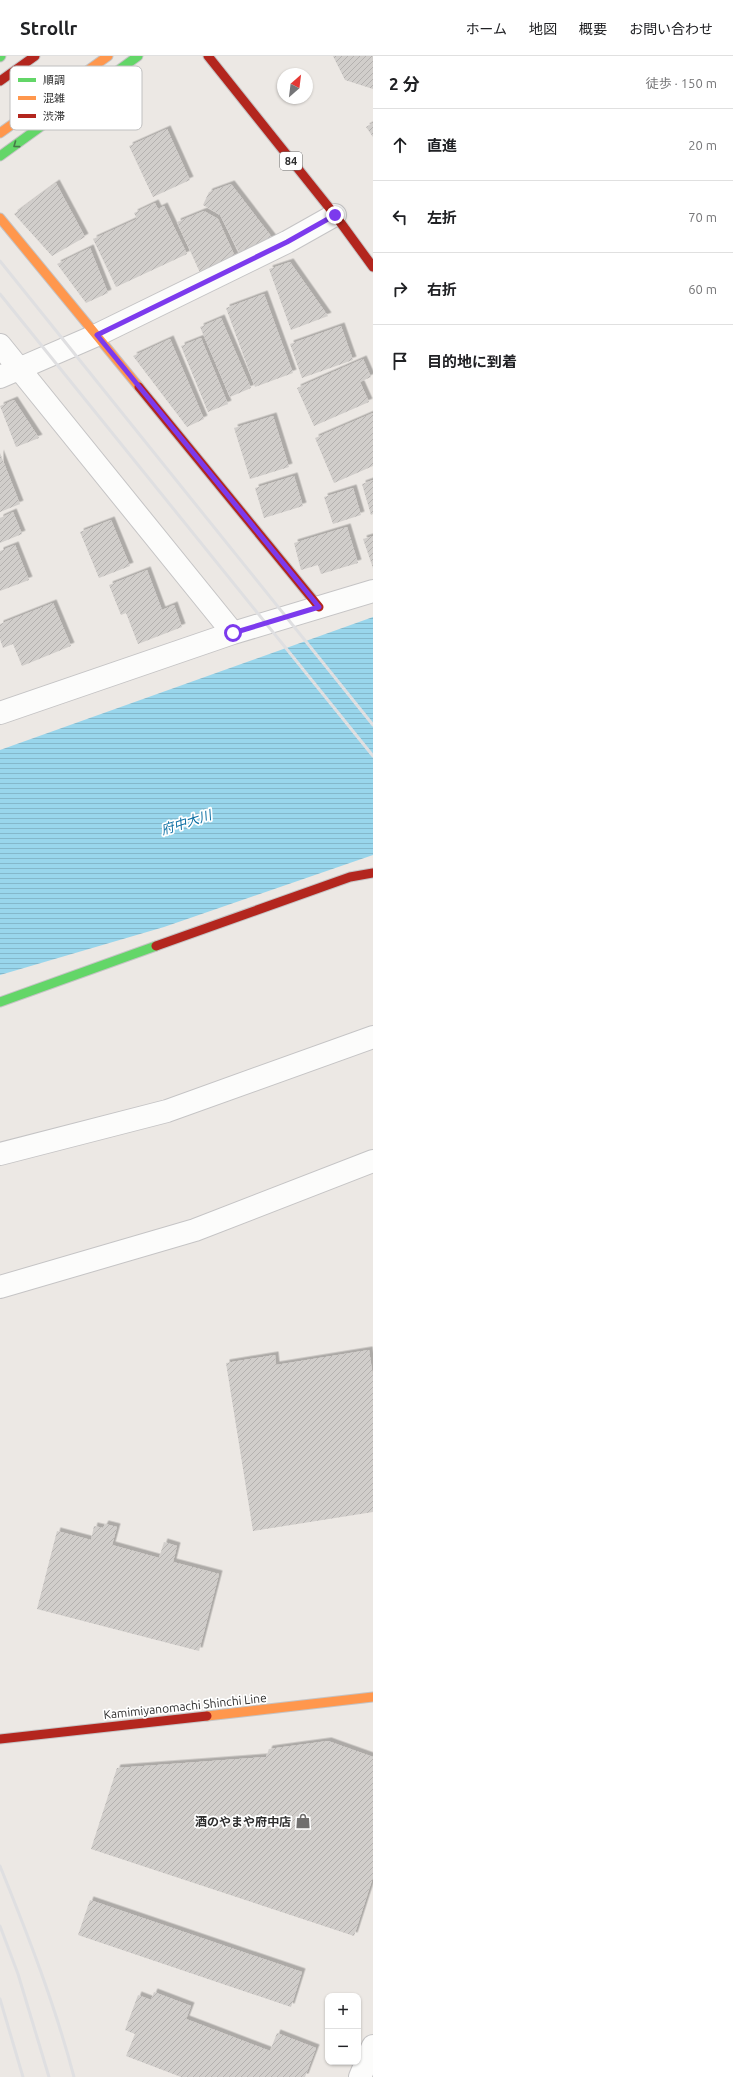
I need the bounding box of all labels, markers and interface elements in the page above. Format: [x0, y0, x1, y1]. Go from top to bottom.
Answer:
text: Strollr [20, 17, 77, 39]
text: ホーム [465, 21, 507, 37]
text: 地図 [529, 21, 557, 37]
text: 概要 [579, 21, 607, 37]
text: お問い合わせ [629, 21, 713, 37]
legend [10, 66, 142, 130]
north arrow [277, 68, 313, 104]
text: 順調 [43, 74, 65, 86]
text: 2 分 [389, 74, 420, 93]
text: 徒歩 · 150 m [646, 76, 717, 90]
text: 混雑 [43, 92, 65, 104]
text: 渋滞 [43, 110, 65, 122]
icon: ahead [389, 134, 411, 156]
text: 直進 [427, 137, 457, 154]
text: 20 m [688, 138, 717, 152]
one-way arrow [13, 140, 20, 147]
road number: 84 [280, 152, 302, 170]
route end [326, 206, 344, 224]
icon: left [389, 206, 411, 228]
text: 左折 [427, 209, 457, 226]
text: 70 m [688, 210, 717, 224]
icon: right [389, 278, 411, 300]
text: 右折 [427, 281, 457, 298]
text: 60 m [688, 282, 717, 296]
icon: arrive [389, 350, 411, 372]
text: 目的地に到着 [427, 353, 517, 370]
route start [224, 624, 242, 642]
water label: 府中大川 [159, 807, 215, 837]
street label: Kamimiyanomachi Shinchi Line [103, 1691, 267, 1721]
shop icon: 酒のやまや府中店 [294, 1812, 312, 1830]
place label: 酒のやまや府中店 [195, 1815, 291, 1828]
map controls [325, 1993, 361, 2065]
button: + [325, 1993, 361, 2029]
button: − [325, 2029, 361, 2065]

